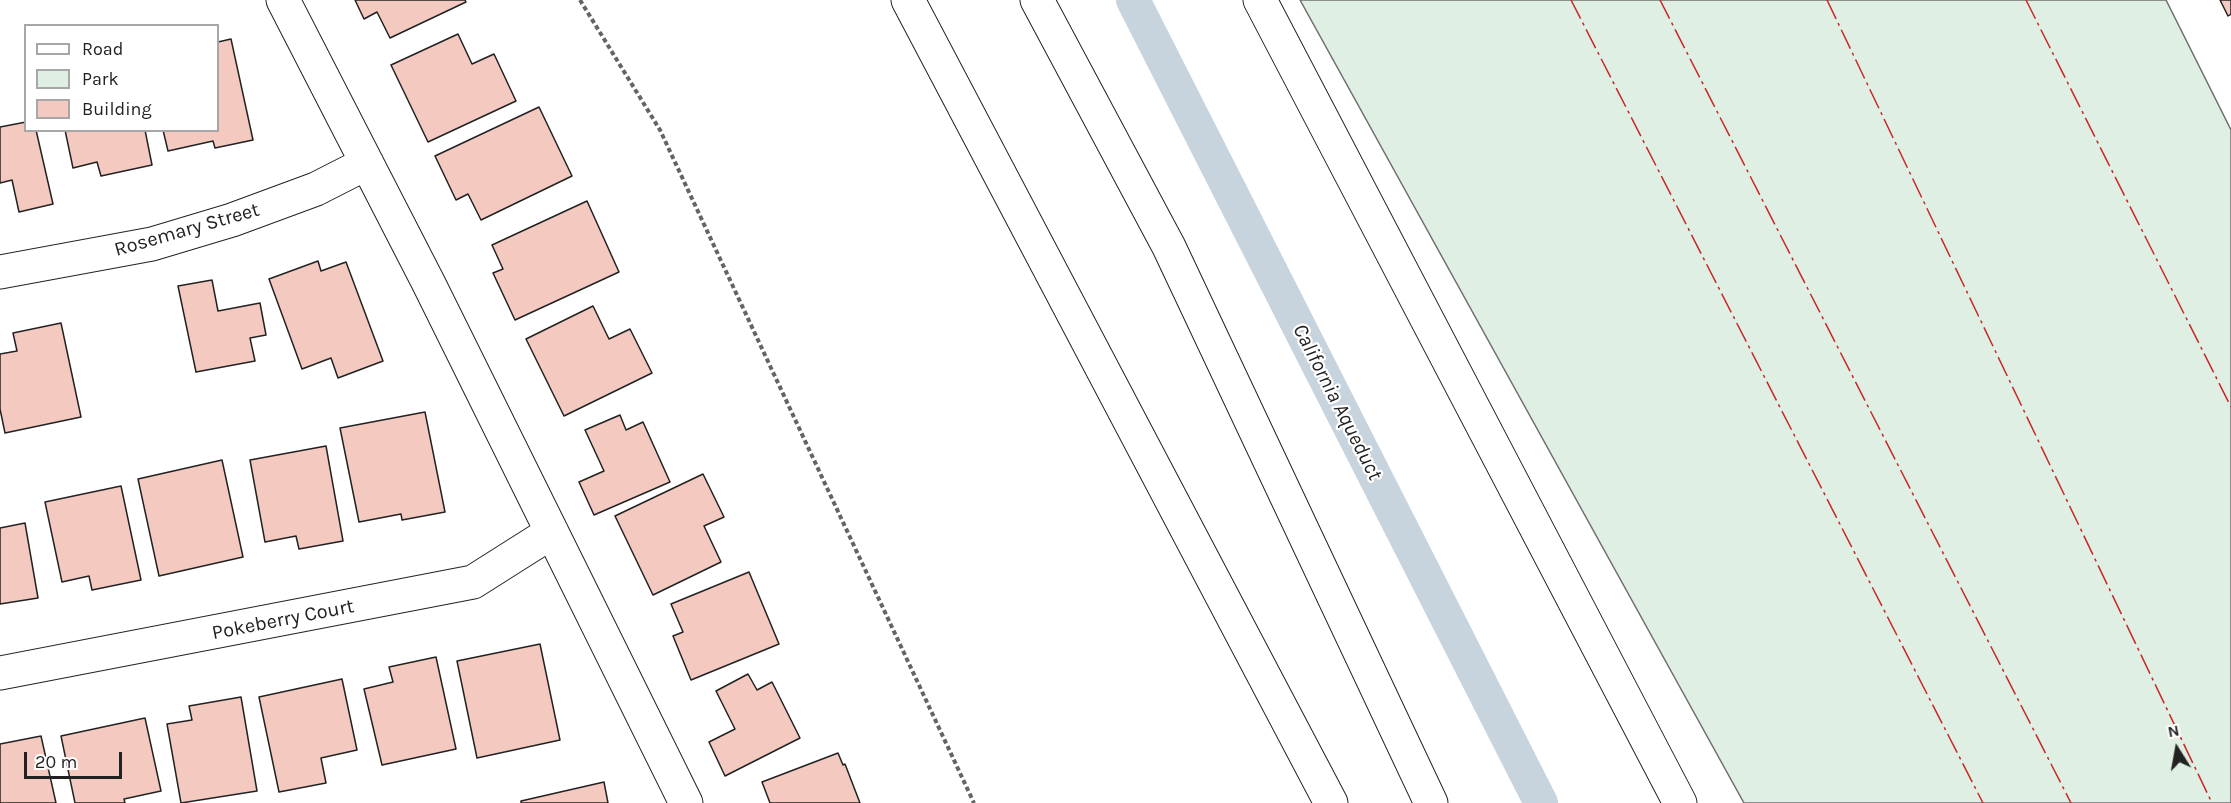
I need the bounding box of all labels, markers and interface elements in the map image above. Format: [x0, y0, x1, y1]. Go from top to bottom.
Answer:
legend [24, 24, 219, 132]
text: Road [82, 38, 123, 60]
text: Park [82, 68, 119, 90]
text: Building [82, 98, 152, 120]
street label: Rosemary Street [112, 198, 262, 262]
water label: California Aqueduct [1287, 320, 1387, 484]
street label: Pokeberry Court [210, 594, 356, 646]
north arrow [2147, 719, 2207, 779]
text: N [2166, 720, 2181, 741]
scale bar [27, 740, 124, 778]
text: 20 m [35, 751, 77, 773]

